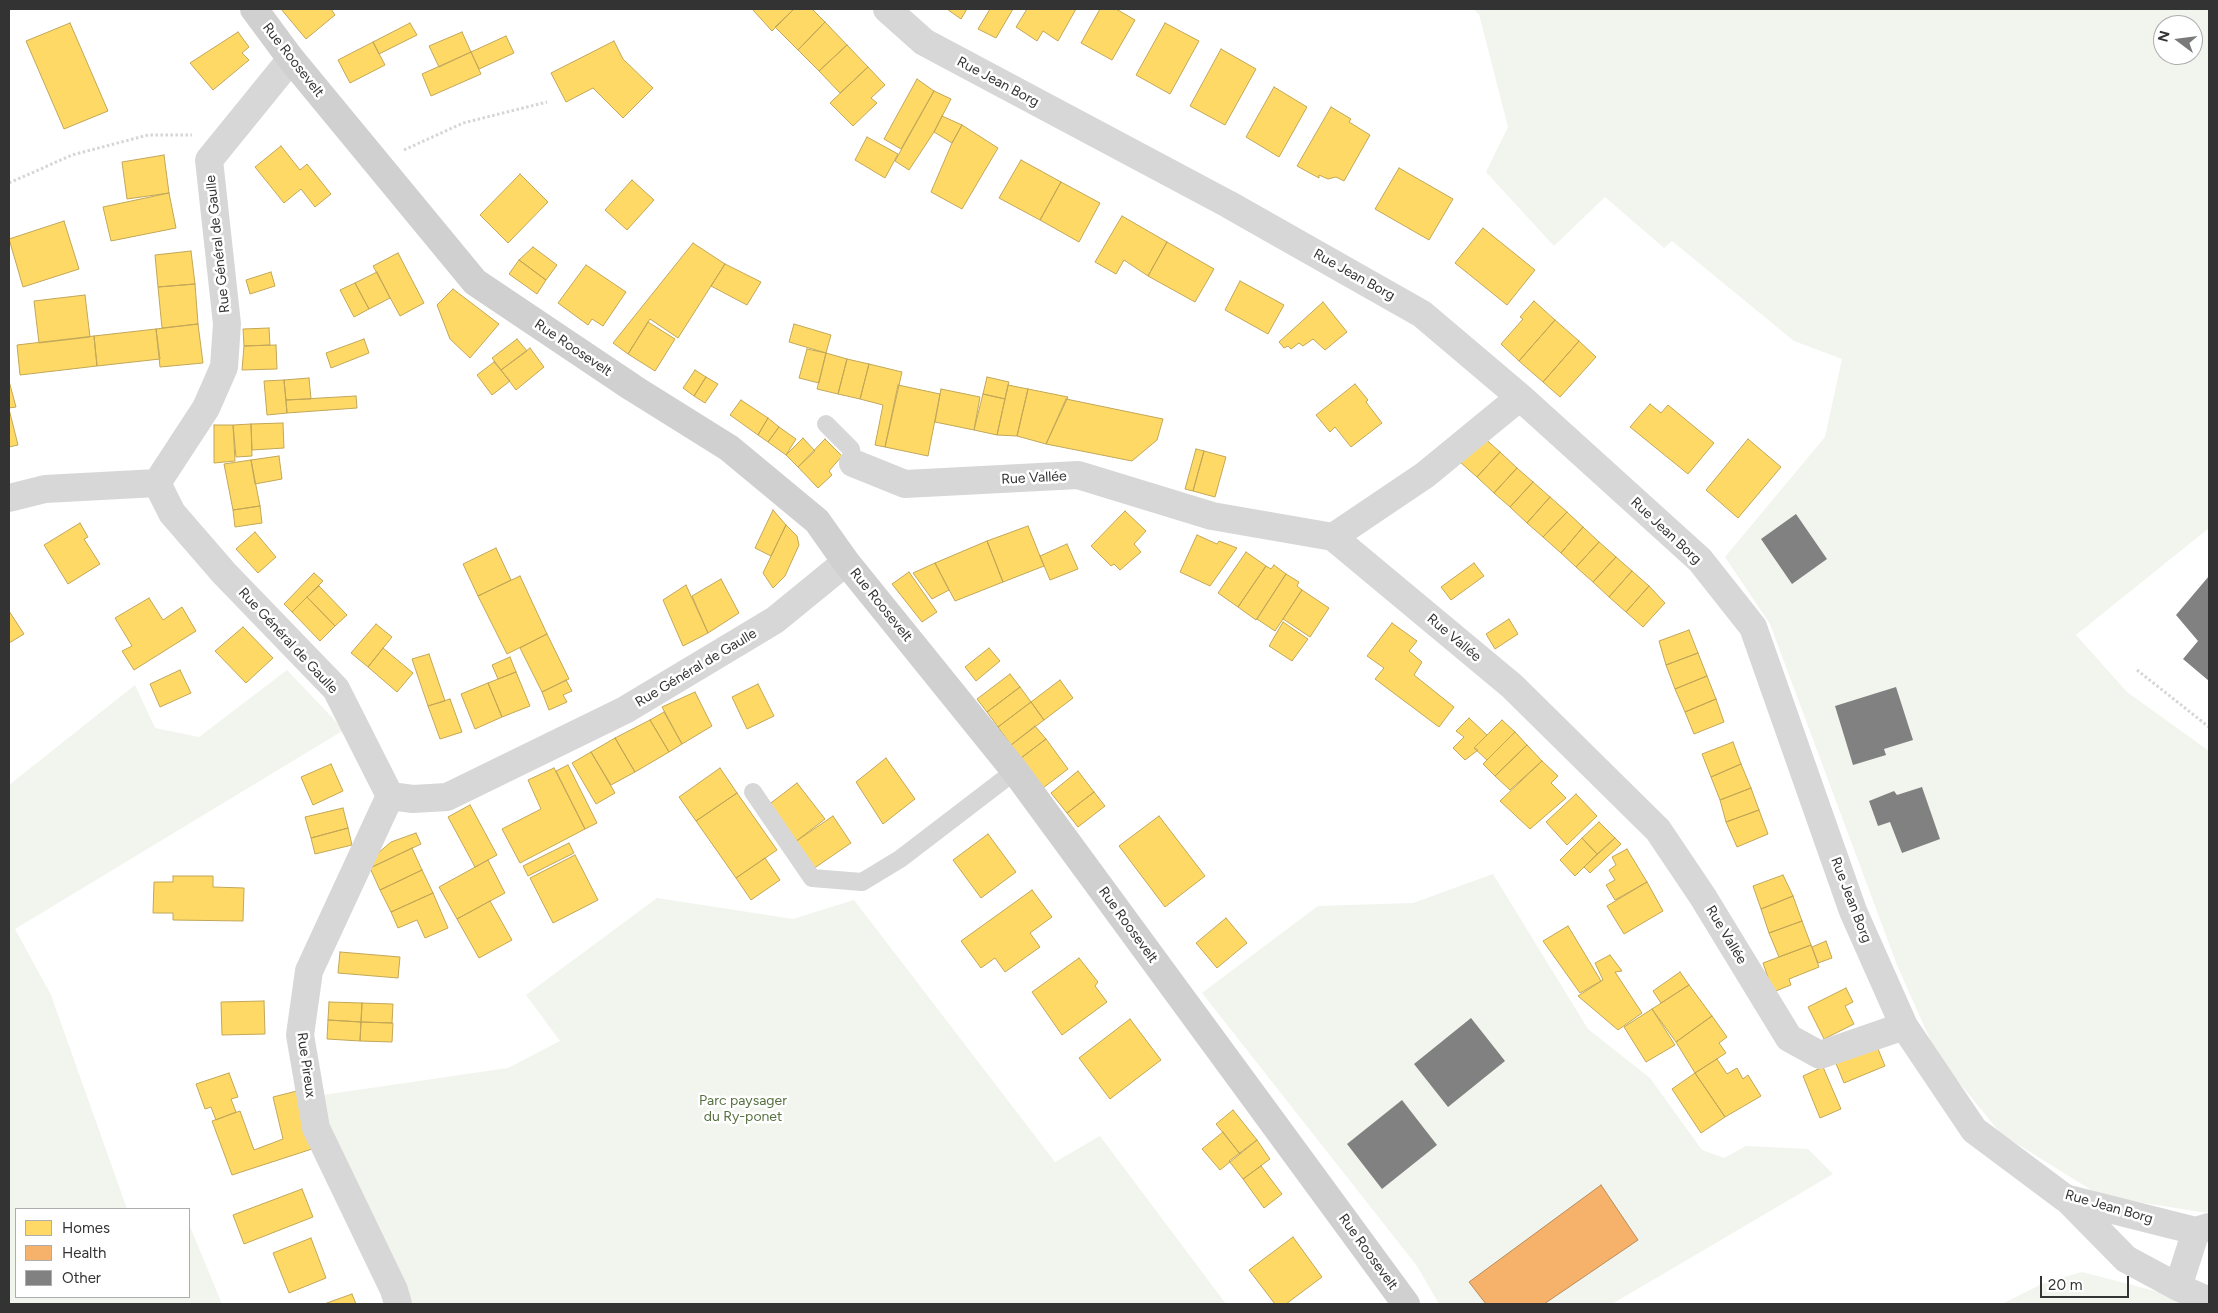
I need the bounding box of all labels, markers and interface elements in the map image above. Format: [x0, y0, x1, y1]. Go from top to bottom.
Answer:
north arrow [2153, 15, 2203, 65]
street label: Rue Roosevelt [259, 19, 327, 101]
text: N [2154, 29, 2174, 44]
street label: Rue Jean Borg [954, 53, 1042, 111]
street label: Rue Général de Gaulle [202, 174, 234, 314]
street label: Rue Jean Borg [1310, 246, 1398, 304]
street label: Rue Roosevelt [531, 316, 615, 380]
street label: Rue Vallée [1001, 468, 1067, 488]
street label: Rue Jean Borg [1627, 494, 1705, 568]
street label: Rue Roosevelt [846, 565, 916, 645]
street label: Rue Général de Gaulle [235, 585, 341, 697]
street label: Rue Vallée [1424, 611, 1484, 665]
street label: Rue Général de Gaulle [632, 625, 760, 711]
street label: Rue Jean Borg [1827, 855, 1875, 945]
street label: Rue Roosevelt [1095, 884, 1161, 966]
street label: Rue Vallée [1702, 903, 1750, 967]
street label: Rue Pireux [293, 1031, 319, 1099]
park label: Parc paysager du Ry-ponet [699, 1093, 787, 1126]
street label: Rue Jean Borg [2063, 1186, 2155, 1228]
legend [15, 1208, 190, 1298]
street label: Rue Roosevelt [1335, 1211, 1401, 1293]
text: Homes [62, 1219, 110, 1237]
text: Health [62, 1244, 106, 1262]
scale bar [2043, 1266, 2132, 1298]
text: Other [62, 1269, 101, 1287]
text: 20 m [2048, 1276, 2082, 1294]

